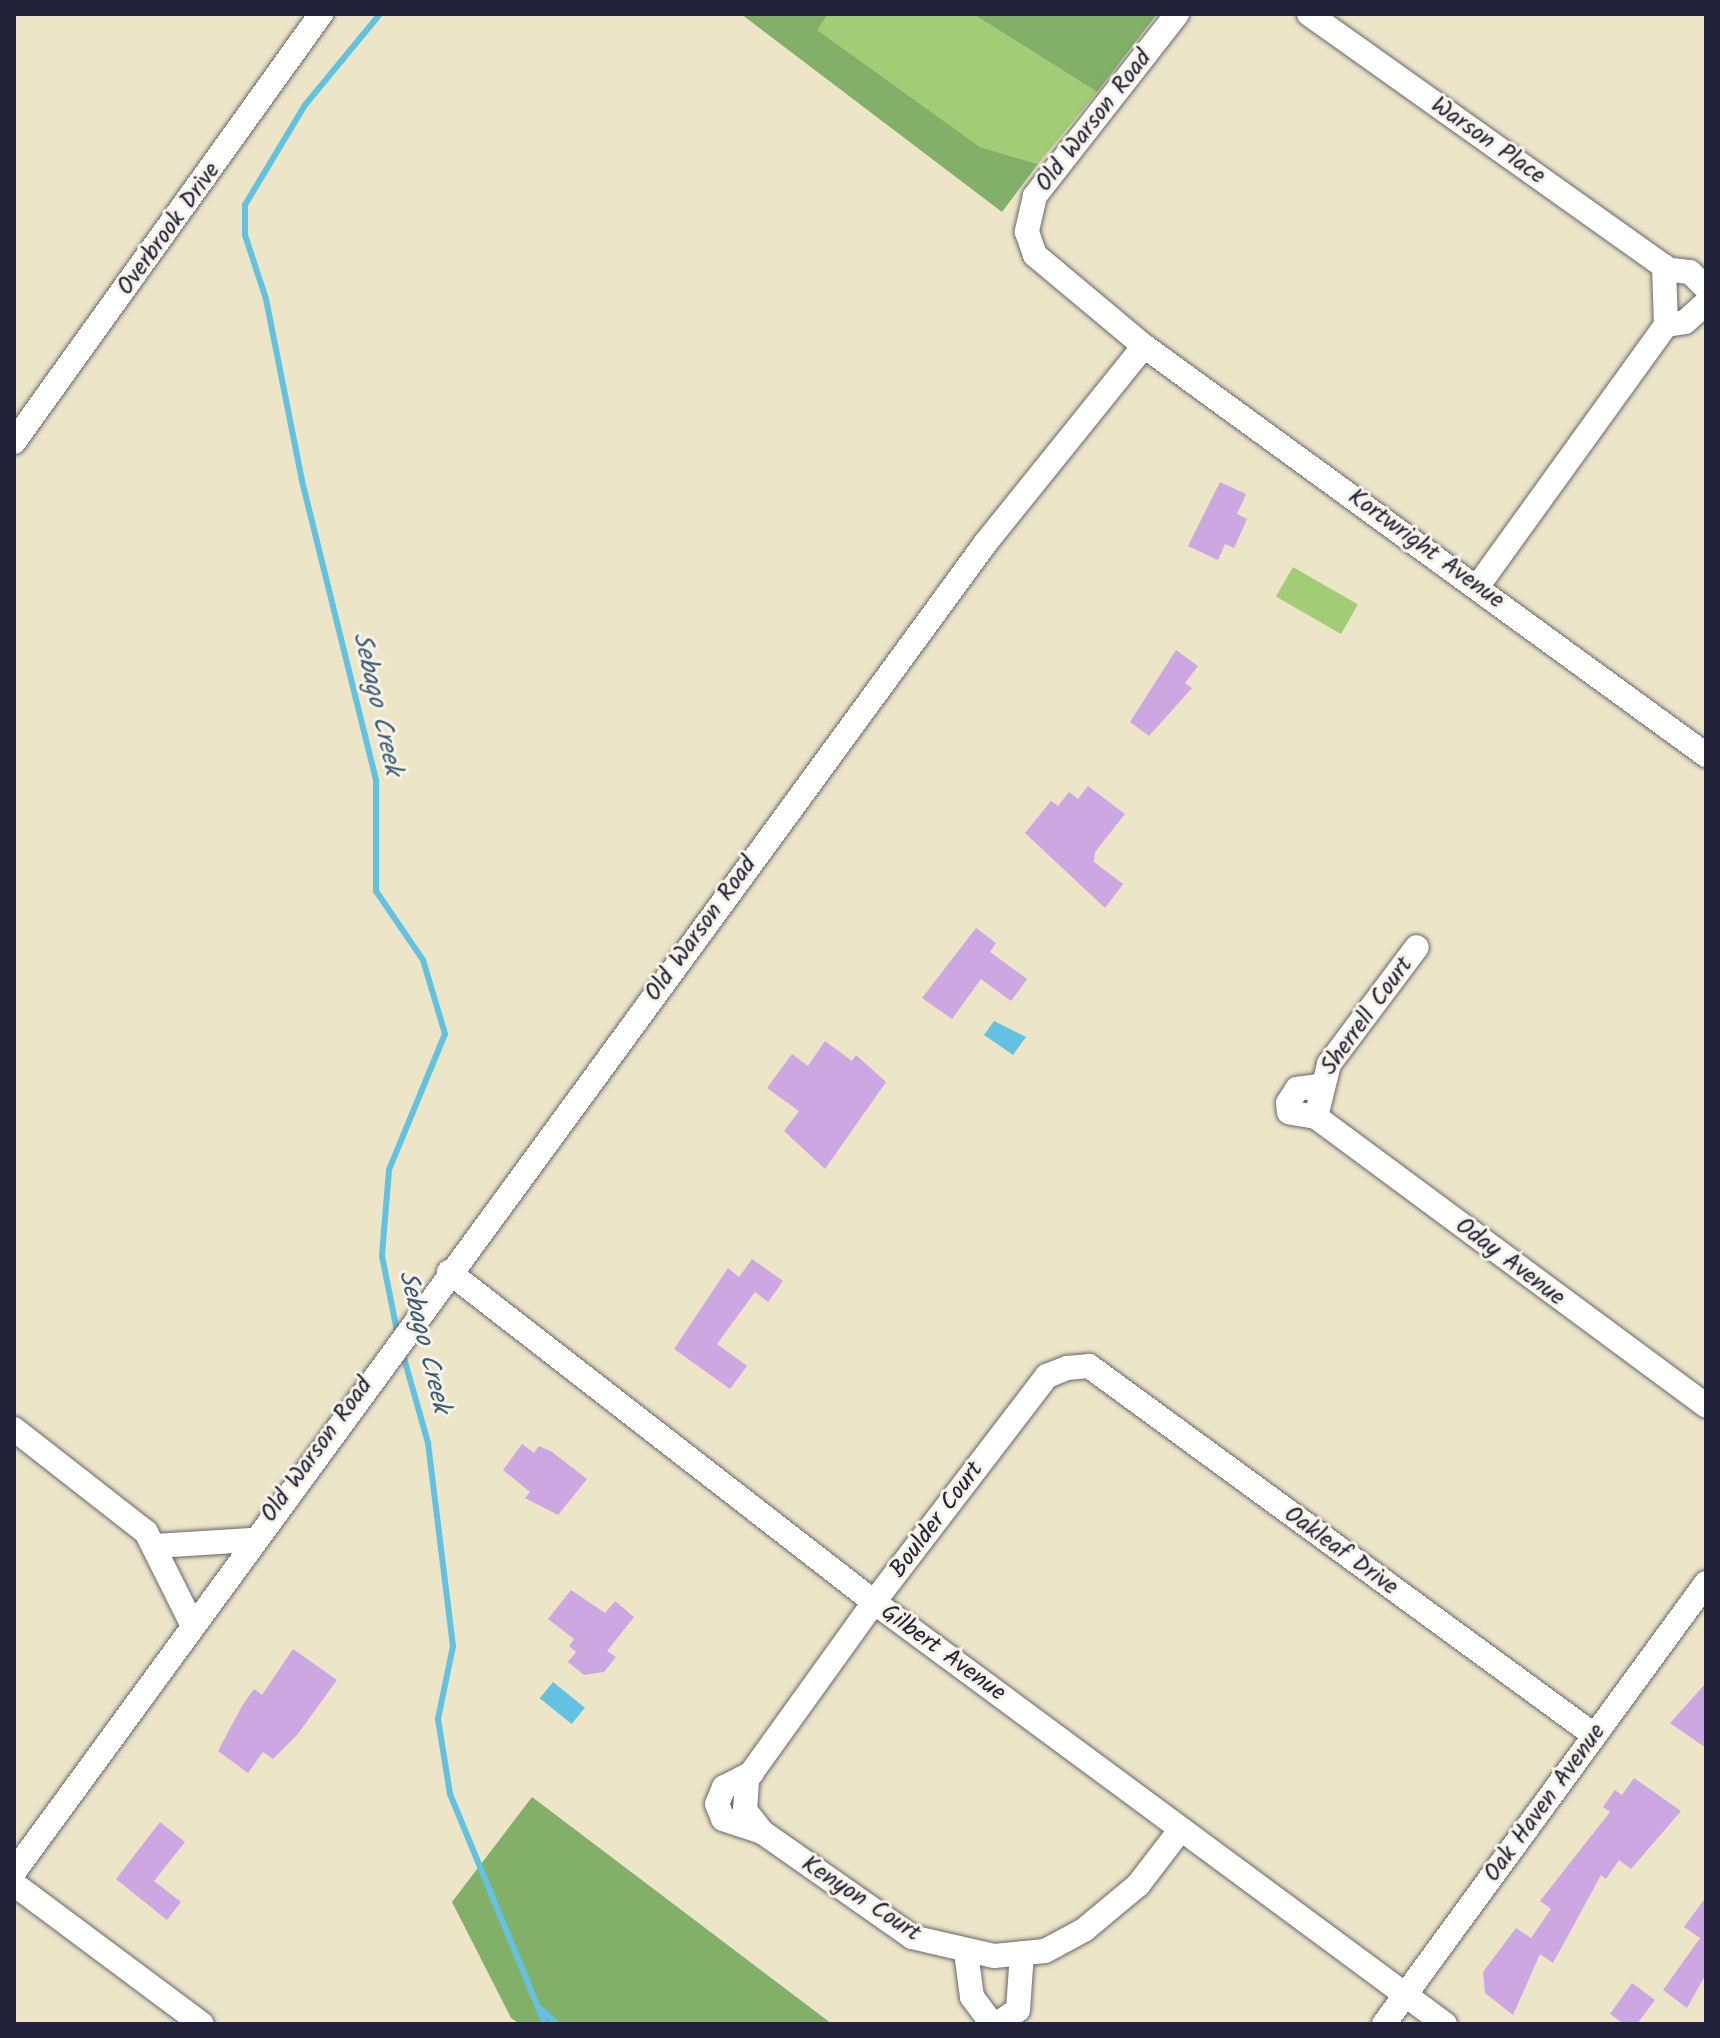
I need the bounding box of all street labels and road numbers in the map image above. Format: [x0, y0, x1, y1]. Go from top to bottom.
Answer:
street label: Old Warson Road [1030, 44, 1158, 198]
street label: Warson Place [1425, 91, 1551, 191]
street label: Overbrook Drive [111, 157, 227, 301]
street label: Kortwright Avenue [1342, 483, 1510, 615]
street label: Old Warson Road [639, 851, 763, 1007]
street label: Sherrell Court [1315, 952, 1419, 1080]
street label: Oday Avenue [1450, 1212, 1570, 1312]
street label: Old Warson Road [255, 1372, 379, 1528]
street label: Boulder Court [884, 1456, 990, 1584]
street label: Oakleaf Drive [1278, 1500, 1404, 1602]
street label: Gilbert Avenue [875, 1598, 1011, 1708]
street label: Oak Haven Avenue [1478, 1718, 1612, 1888]
street label: Kenyon Court [796, 1850, 926, 1948]

